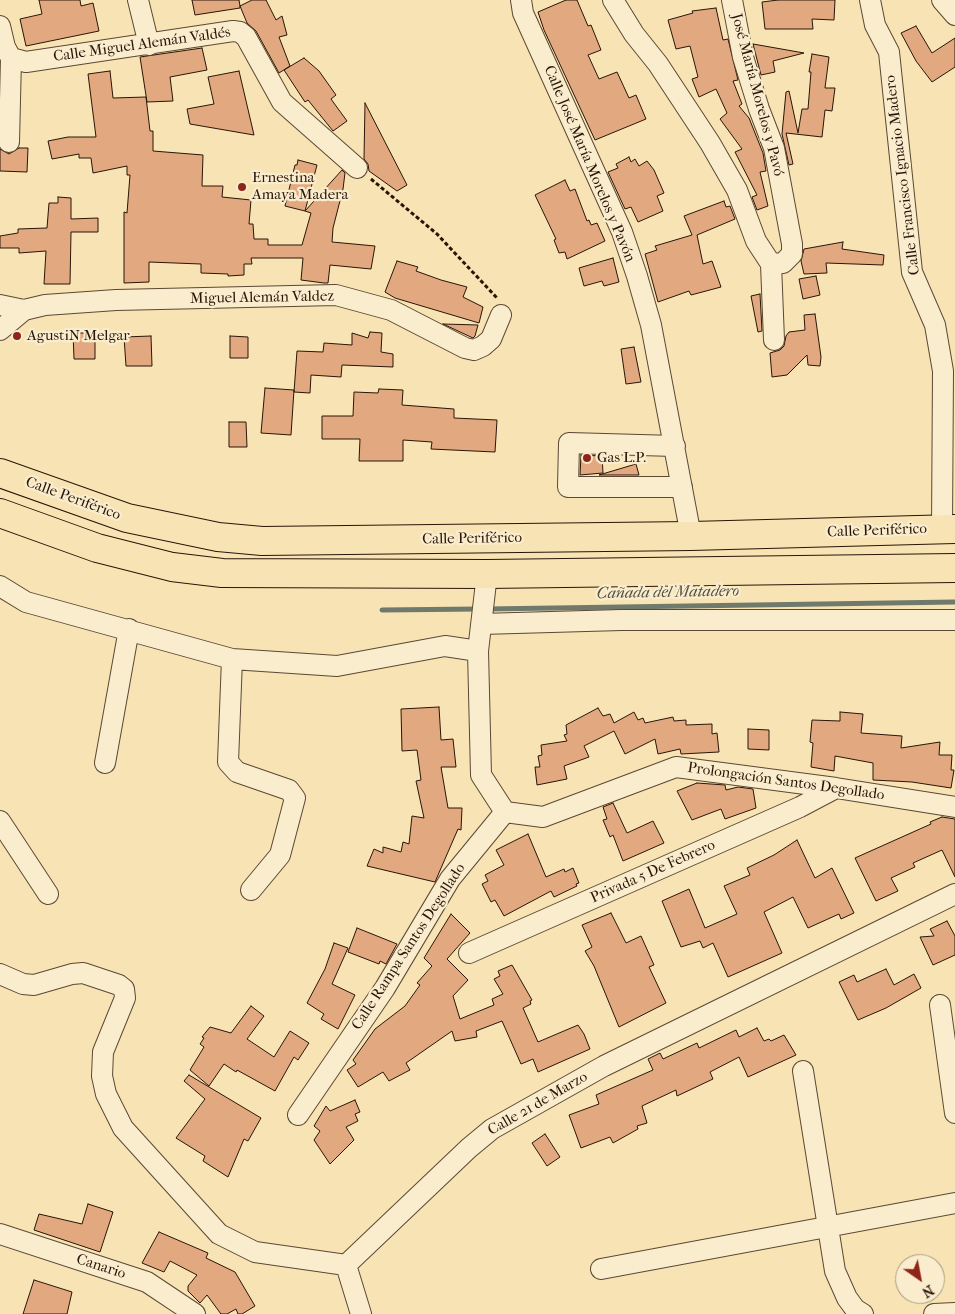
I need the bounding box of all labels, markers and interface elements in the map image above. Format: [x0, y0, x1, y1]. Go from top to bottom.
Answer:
street label: José María Morelos y Pavó [727, 12, 787, 178]
street label: Calle Miguel Alemán Valdés [52, 24, 232, 66]
street label: Calle José María Morelos y Pavón [539, 63, 639, 265]
street label: Calle Francisco Ignacio Madero [882, 74, 924, 276]
place label: Ernestina Amaya Madera [252, 169, 348, 204]
marker: Ernestina Amaya Madera [236, 181, 248, 193]
street label: Miguel Alemán Valdez [190, 288, 334, 308]
place label: AgustiN Melgar [27, 327, 130, 345]
marker: AgustiN Melgar [11, 330, 23, 342]
place label: Gas L.P. [597, 449, 646, 467]
marker: Gas L.P. [581, 452, 593, 464]
street label: Calle Periférico [23, 473, 123, 525]
street label: Calle Periférico [827, 520, 927, 542]
street label: Calle Periférico [422, 529, 522, 549]
water label: Cañada del Matadero [597, 582, 739, 604]
street label: Prolongación Santos Degollado [686, 759, 886, 805]
street label: Privada 5 De Febrero [588, 836, 718, 908]
street label: Calle Rampa Santos Degollado [348, 860, 470, 1034]
street label: Calle 21 de Marzo [485, 1068, 591, 1140]
street label: Canario [74, 1251, 128, 1283]
north arrow [895, 1254, 945, 1304]
text: N [919, 1281, 937, 1301]

